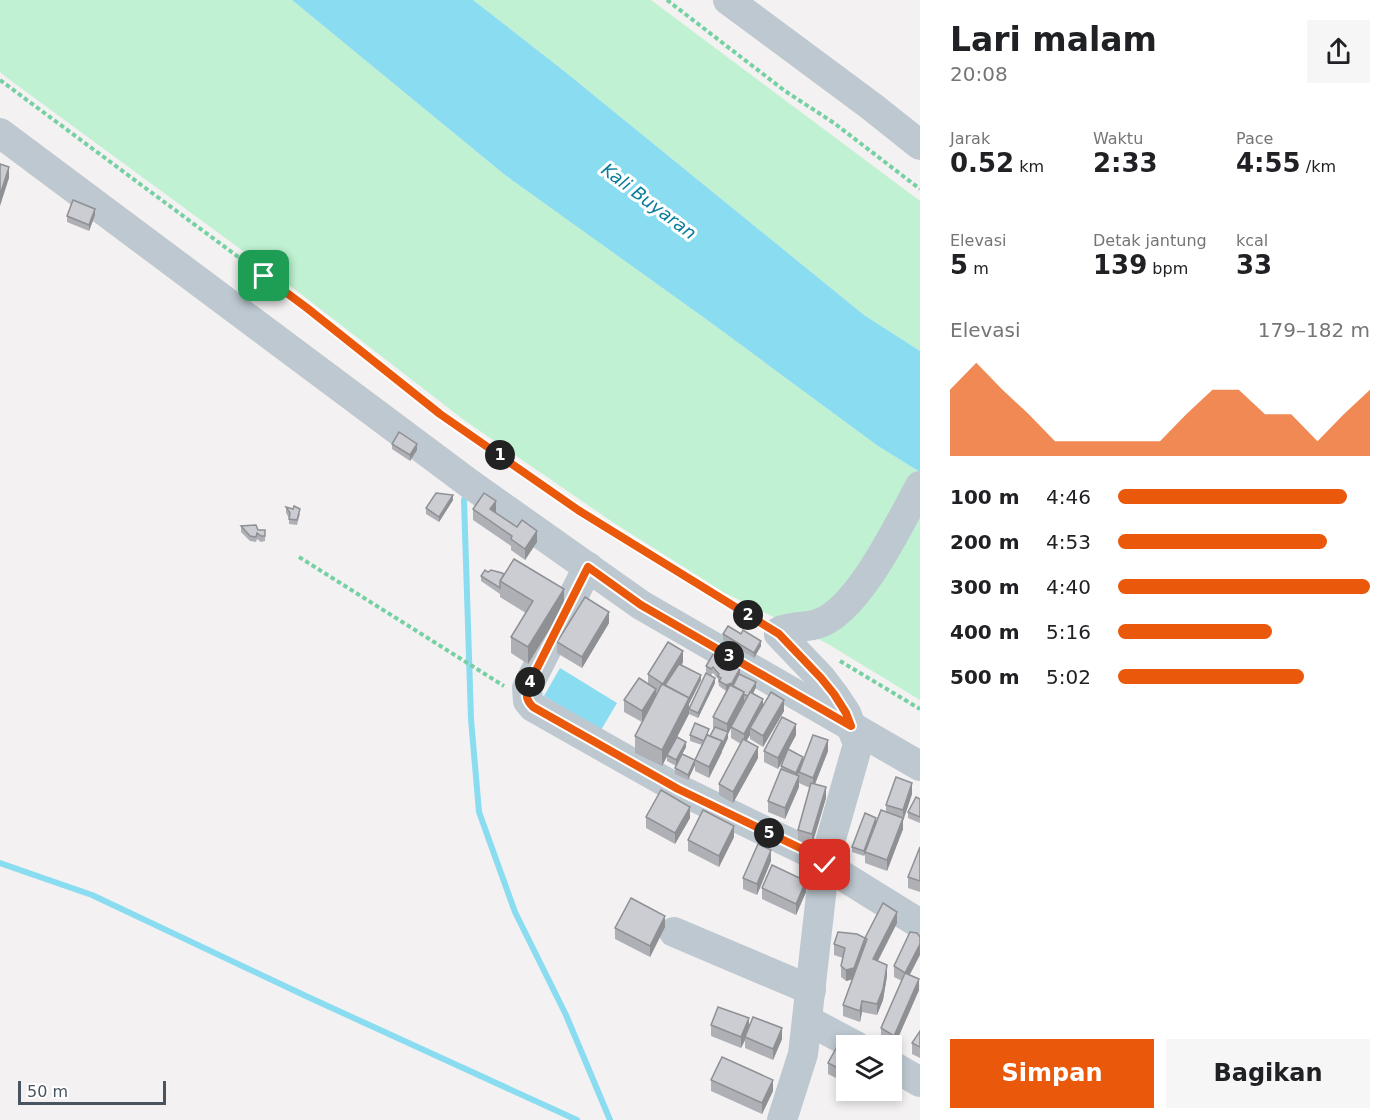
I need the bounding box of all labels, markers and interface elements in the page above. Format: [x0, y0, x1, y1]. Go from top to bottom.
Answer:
text: Lari malam [950, 20, 1157, 59]
button: share [1307, 20, 1370, 83]
text: 20:08 [950, 62, 1008, 86]
text: Jarak [950, 129, 990, 148]
text: Waktu [1093, 129, 1143, 148]
text: Pace [1236, 129, 1273, 148]
text: 0.52 [950, 148, 1014, 178]
text: 2:33 [1093, 148, 1158, 178]
text: 4:55 [1236, 148, 1301, 178]
text: km [1014, 157, 1044, 176]
text: /km [1301, 157, 1336, 176]
water label: Kali Buyaran [597, 159, 701, 243]
text: Elevasi [950, 231, 1006, 250]
text: Detak jantung [1093, 231, 1207, 250]
text: kcal [1236, 231, 1268, 250]
pin [238, 250, 289, 301]
text: 5 [950, 250, 968, 280]
text: 139 [1093, 250, 1147, 280]
text: 33 [1236, 250, 1272, 280]
icon: arrive [247, 259, 280, 292]
text: m [968, 259, 989, 278]
text: bpm [1147, 259, 1188, 278]
text: Elevasi [950, 318, 1021, 342]
text: 179–182 m [1258, 318, 1370, 342]
pin: 1 [485, 440, 515, 470]
text: 1 [494, 445, 506, 464]
text: 100 m [950, 485, 1020, 509]
text: 4:46 [1046, 485, 1091, 509]
text: 200 m [950, 530, 1020, 554]
text: 4:53 [1046, 530, 1091, 554]
text: 300 m [950, 575, 1020, 599]
text: 4:40 [1046, 575, 1091, 599]
pin: 2 [733, 600, 763, 630]
text: 2 [742, 605, 754, 624]
text: 400 m [950, 620, 1020, 644]
text: 5:16 [1046, 620, 1091, 644]
pin: 3 [714, 641, 744, 671]
text: 3 [723, 646, 735, 665]
text: 500 m [950, 665, 1020, 689]
text: 5:02 [1046, 665, 1091, 689]
pin: 4 [515, 667, 545, 697]
text: 4 [524, 672, 536, 691]
pin: 5 [754, 818, 784, 848]
text: 5 [763, 823, 775, 842]
pin [799, 839, 850, 890]
icon: check [808, 848, 841, 881]
map controls [836, 1035, 902, 1101]
button: layers [836, 1035, 902, 1101]
button: Simpan [950, 1039, 1154, 1108]
button: Bagikan [1166, 1039, 1370, 1108]
scale bar [18, 1078, 166, 1106]
text: 50 m [27, 1082, 68, 1101]

